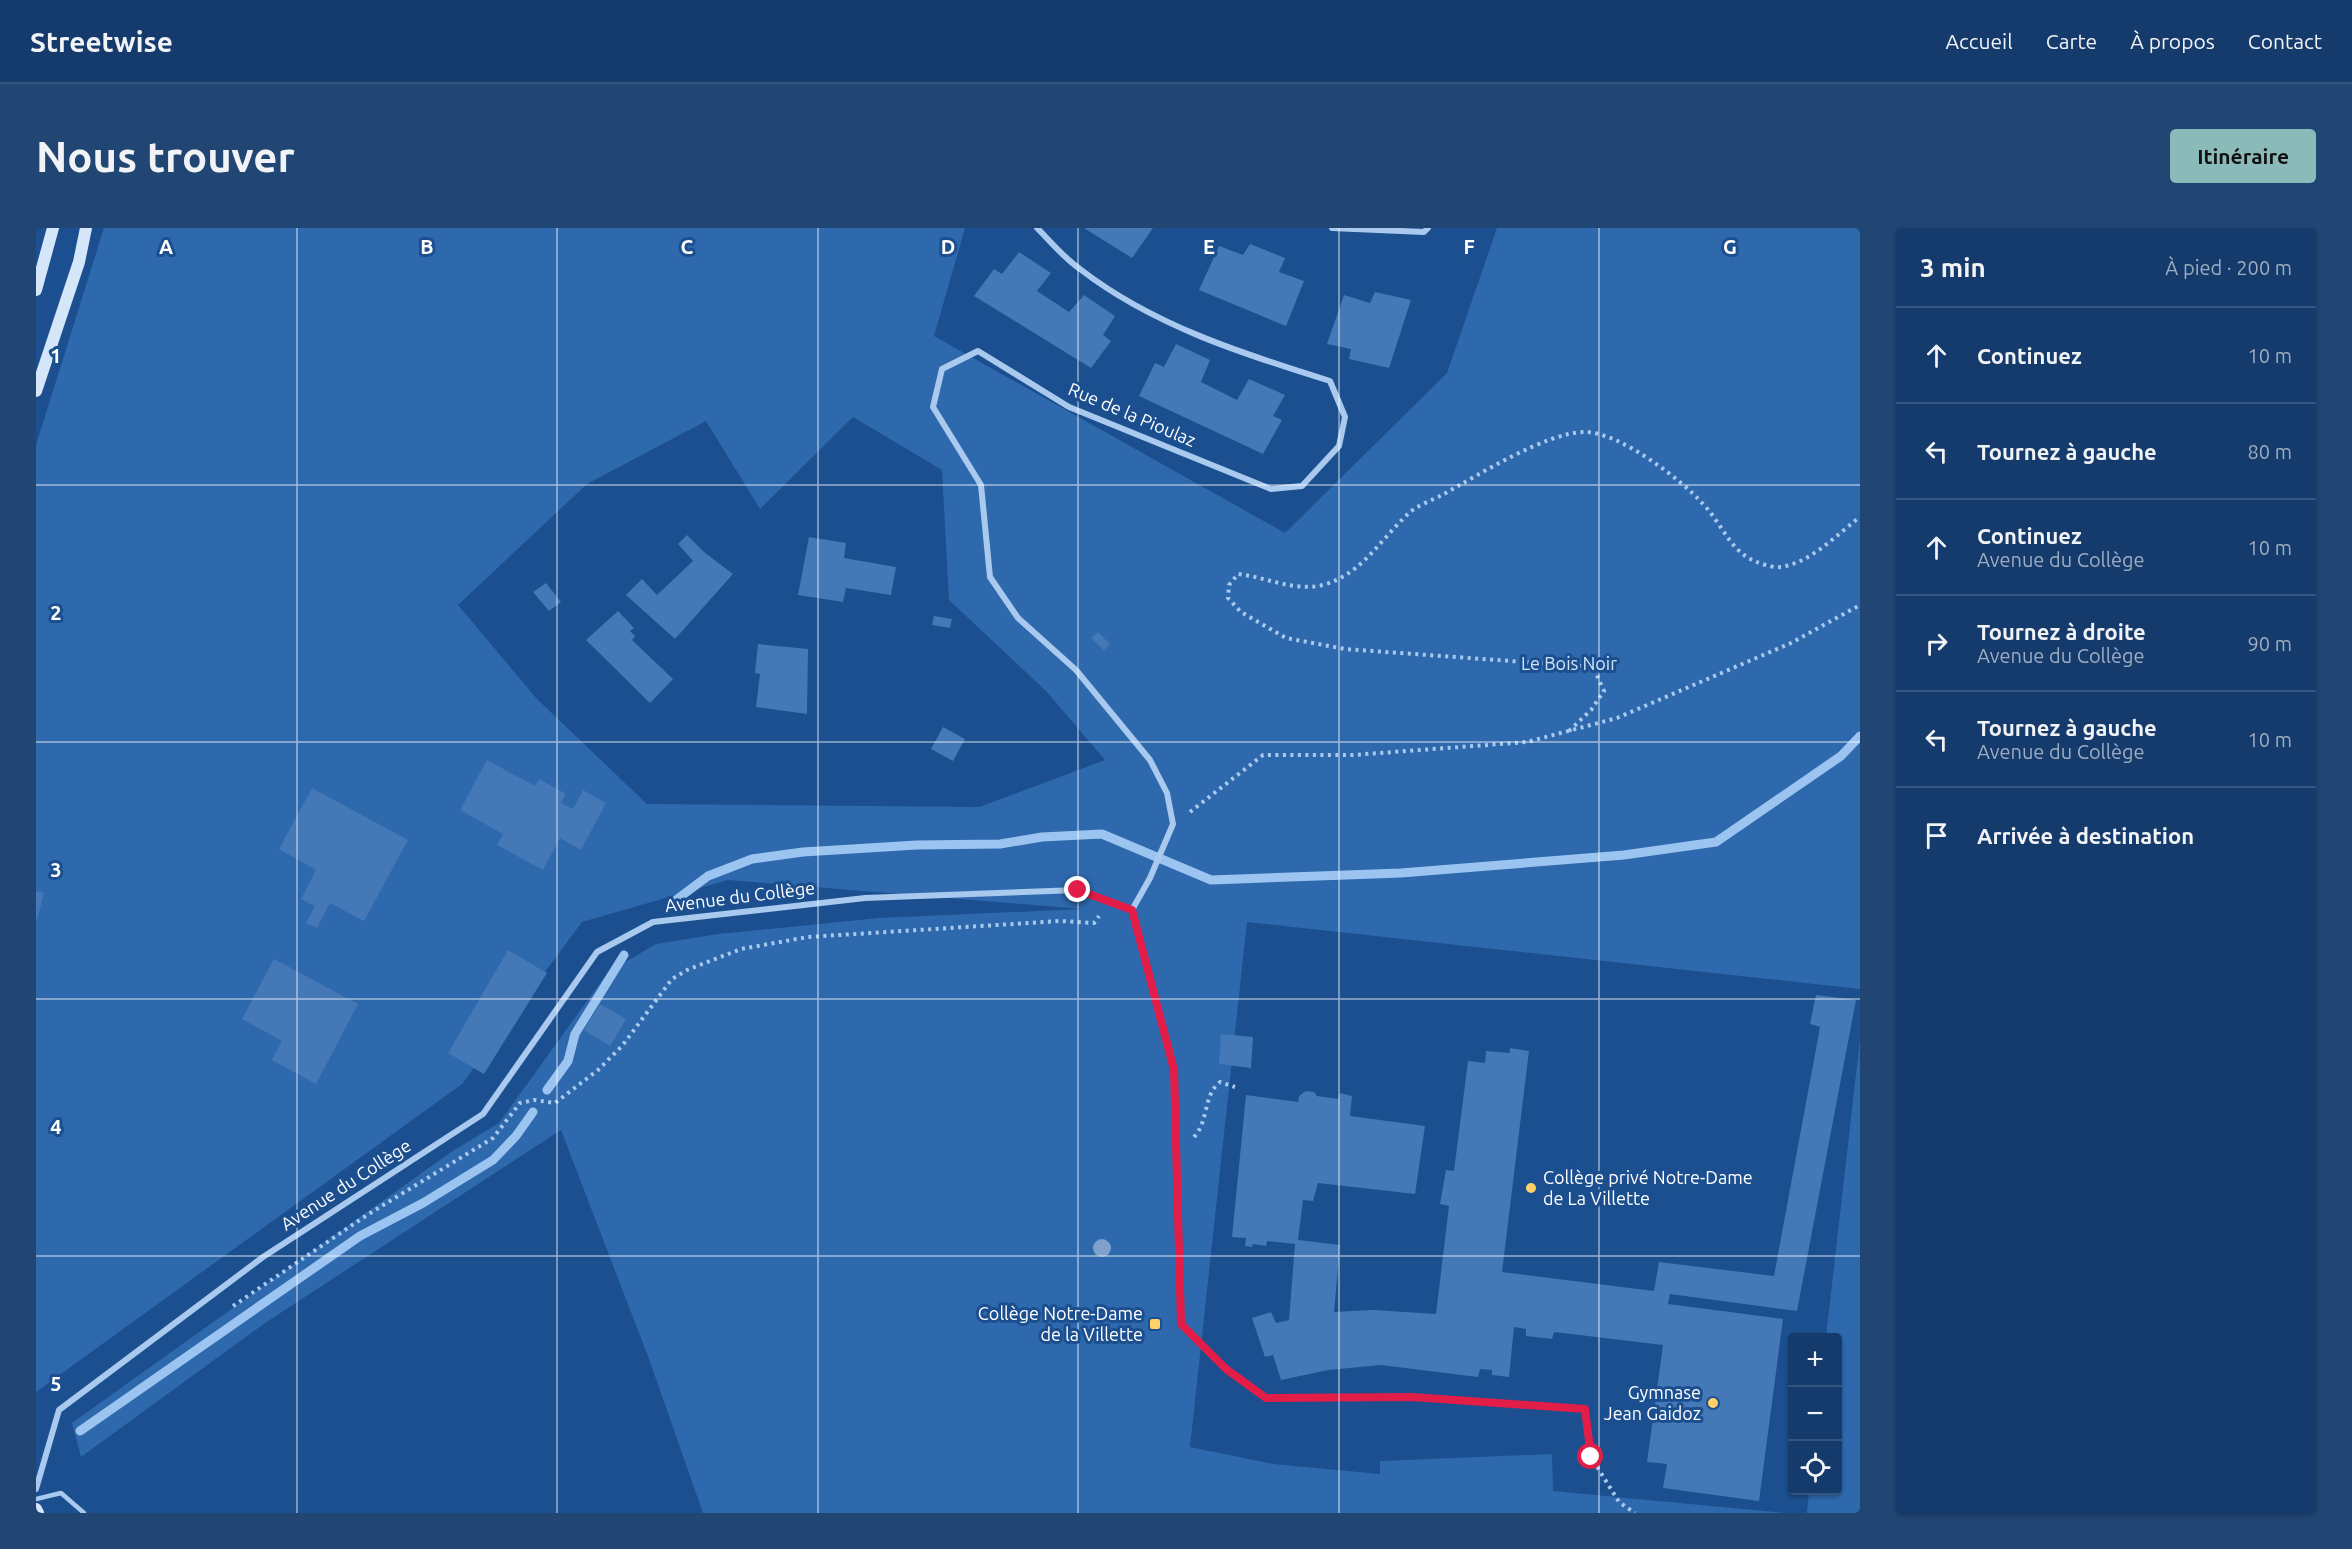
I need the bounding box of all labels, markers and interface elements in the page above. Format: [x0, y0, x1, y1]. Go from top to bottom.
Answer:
text: Streetwise [30, 26, 173, 57]
text: Accueil [1945, 29, 2013, 53]
text: Carte [2046, 29, 2097, 53]
text: À propos [2130, 29, 2215, 53]
text: Contact [2248, 29, 2322, 53]
button: Itinéraire [2170, 129, 2316, 183]
text: Nous trouver [36, 133, 295, 180]
text: A [159, 235, 173, 258]
text: B [420, 235, 434, 258]
text: C [681, 235, 694, 258]
text: D [941, 235, 955, 258]
text: E [1203, 235, 1215, 258]
text: F [1463, 235, 1475, 258]
text: G [1723, 235, 1737, 258]
text: 3 min [1920, 253, 1986, 282]
text: À pied · 200 m [2165, 256, 2292, 279]
icon: ahead [1920, 339, 1953, 372]
text: Continuez [1977, 343, 2082, 368]
text: 1 [50, 344, 62, 367]
text: 10 m [2248, 344, 2292, 367]
street label: Rue de la Pioulaz [1066, 378, 1199, 450]
icon: left [1920, 435, 1953, 468]
text: Tournez à gauche [1977, 439, 2157, 464]
text: 80 m [2248, 440, 2292, 463]
text: Continuez [1977, 523, 2082, 548]
icon: ahead [1920, 531, 1953, 564]
text: 10 m [2248, 536, 2292, 559]
text: Avenue du Collège [1977, 548, 2145, 571]
text: 2 [50, 601, 62, 624]
text: Tournez à droite [1977, 619, 2146, 644]
icon: right [1920, 627, 1953, 660]
text: 90 m [2248, 632, 2292, 655]
text: Avenue du Collège [1977, 644, 2145, 667]
park label: Le Bois Noir [1521, 653, 1617, 673]
text: Tournez à gauche [1977, 715, 2157, 740]
icon: left [1920, 723, 1953, 756]
text: 10 m [2248, 728, 2292, 751]
text: Avenue du Collège [1977, 740, 2145, 763]
icon: arrive [1920, 819, 1953, 852]
text: Arrivée à destination [1977, 823, 2194, 848]
text: 3 [50, 858, 62, 881]
route end [1064, 876, 1090, 902]
street label: Avenue du Collège [664, 877, 816, 915]
text: 4 [50, 1115, 62, 1138]
street label: Avenue du Collège [277, 1135, 414, 1234]
place label: Collège privé Notre-Dame de La Villette [1543, 1167, 1753, 1208]
marker: Collège privé Notre-Dame de La Villette [1524, 1181, 1538, 1195]
place label: Collège Notre-Dame de la Villette [978, 1303, 1143, 1344]
marker: Collège Notre-Dame de la Villette [1148, 1317, 1162, 1331]
map controls [1788, 1333, 1842, 1495]
button: + [1788, 1333, 1842, 1387]
text: 5 [50, 1372, 62, 1395]
place label: Gymnase Jean Gaidoz [1604, 1382, 1701, 1423]
button: − [1788, 1387, 1842, 1441]
marker: Gymnase Jean Gaidoz [1706, 1396, 1720, 1410]
button: locate [1788, 1441, 1842, 1495]
route start [1577, 1443, 1603, 1469]

